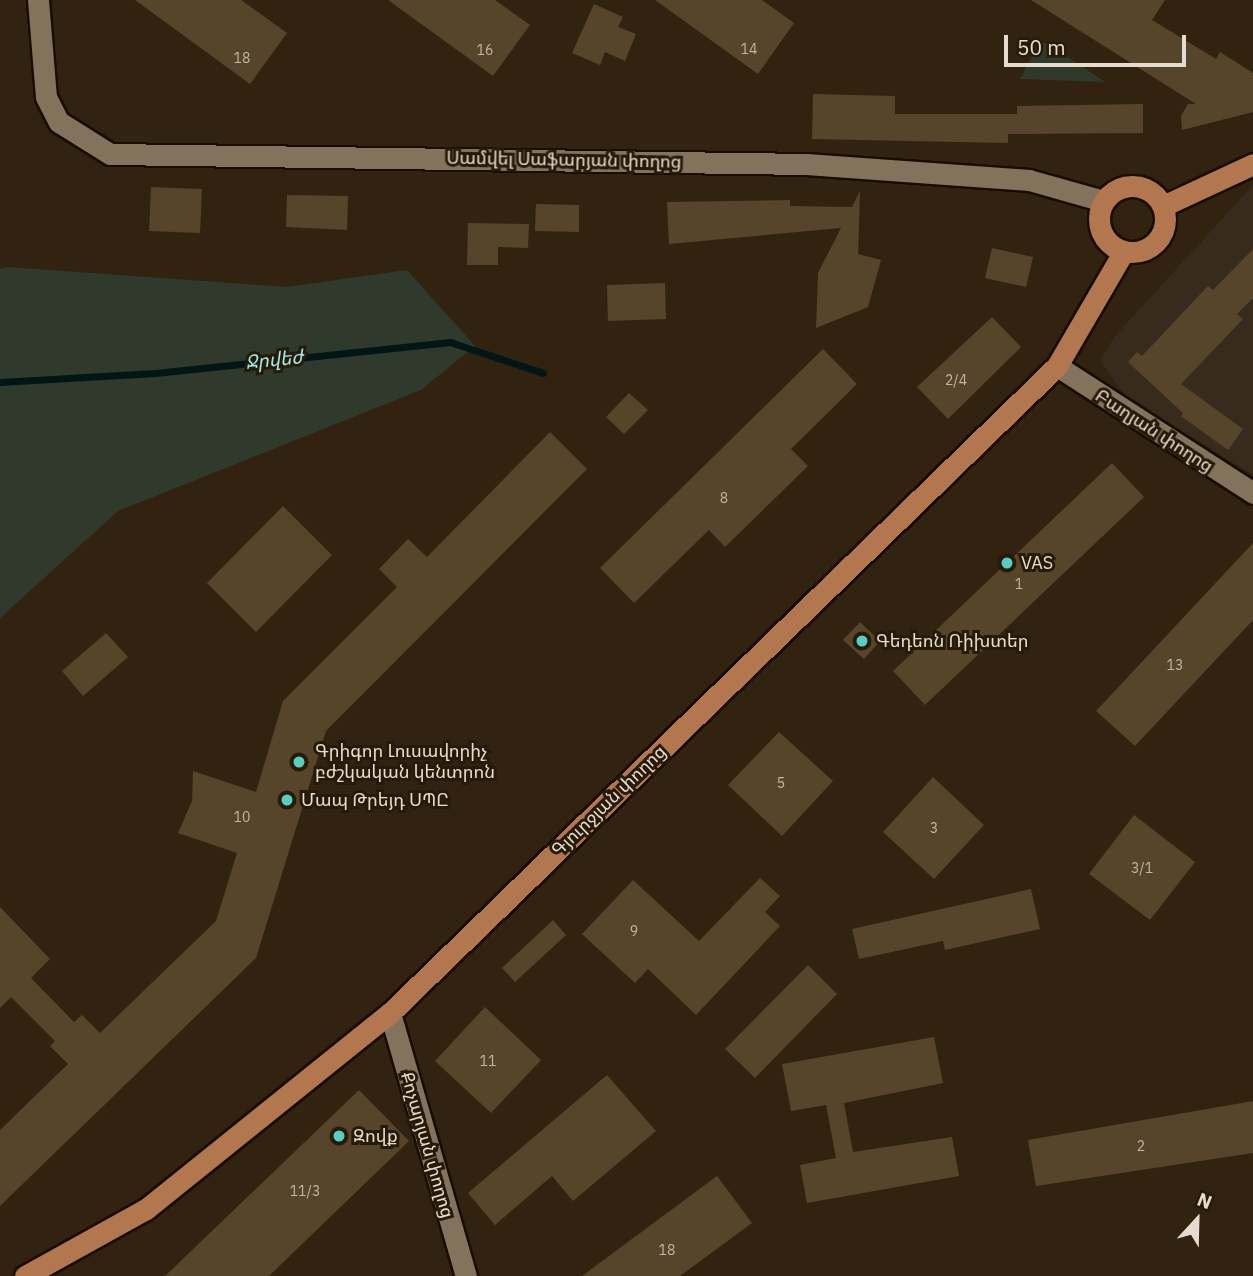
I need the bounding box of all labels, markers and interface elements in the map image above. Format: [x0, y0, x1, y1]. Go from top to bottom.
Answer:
scale bar [1008, 21, 1190, 65]
text: 50 m [1017, 33, 1066, 61]
house number: 14 [741, 41, 757, 57]
house number: 16 [477, 42, 493, 58]
house number: 18 [234, 50, 250, 66]
street label: Սամվել Սաֆարյան փողոց [446, 147, 682, 173]
water label: Ջրվեժ [244, 346, 304, 374]
house number: 2/4 [945, 372, 967, 388]
street label: Բաղյան փողոց [1091, 385, 1217, 477]
house number: 8 [720, 490, 728, 506]
place label: VAS [1021, 552, 1053, 574]
marker: VAS [999, 555, 1015, 571]
house number: 1 [1015, 576, 1023, 592]
place label: Գեդեոն Ռիխտեր [876, 630, 1028, 652]
marker: Գեդեոն Ռիխտեր [854, 633, 870, 649]
house number: 13 [1167, 657, 1183, 673]
place label: Գրիգոր Լուսավորիչ բժշկական կենտրոն [315, 741, 495, 784]
street label: Գյուրջյան փողոց [547, 741, 671, 861]
marker: Գրիգոր Լուսավորիչ բժշկական կենտրոն [289, 752, 309, 772]
house number: 5 [777, 775, 785, 791]
place label: Մապ Թրեյդ ՍՊԸ [301, 789, 449, 811]
marker: Մապ Թրեյդ ՍՊԸ [279, 792, 295, 808]
house number: 10 [234, 809, 250, 825]
house number: 3 [930, 820, 938, 836]
house number: 3/1 [1131, 860, 1153, 876]
house number: 9 [630, 923, 638, 939]
house number: 11 [480, 1053, 496, 1069]
street label: Քոչարյան փողոց [396, 1069, 458, 1221]
place label: Զովք [353, 1125, 398, 1147]
marker: Զովք [331, 1128, 347, 1144]
house number: 2 [1137, 1138, 1145, 1154]
house number: 11/3 [290, 1183, 320, 1199]
north arrow [1162, 1185, 1232, 1255]
text: N [1194, 1187, 1216, 1214]
house number: 18 [659, 1242, 675, 1258]

